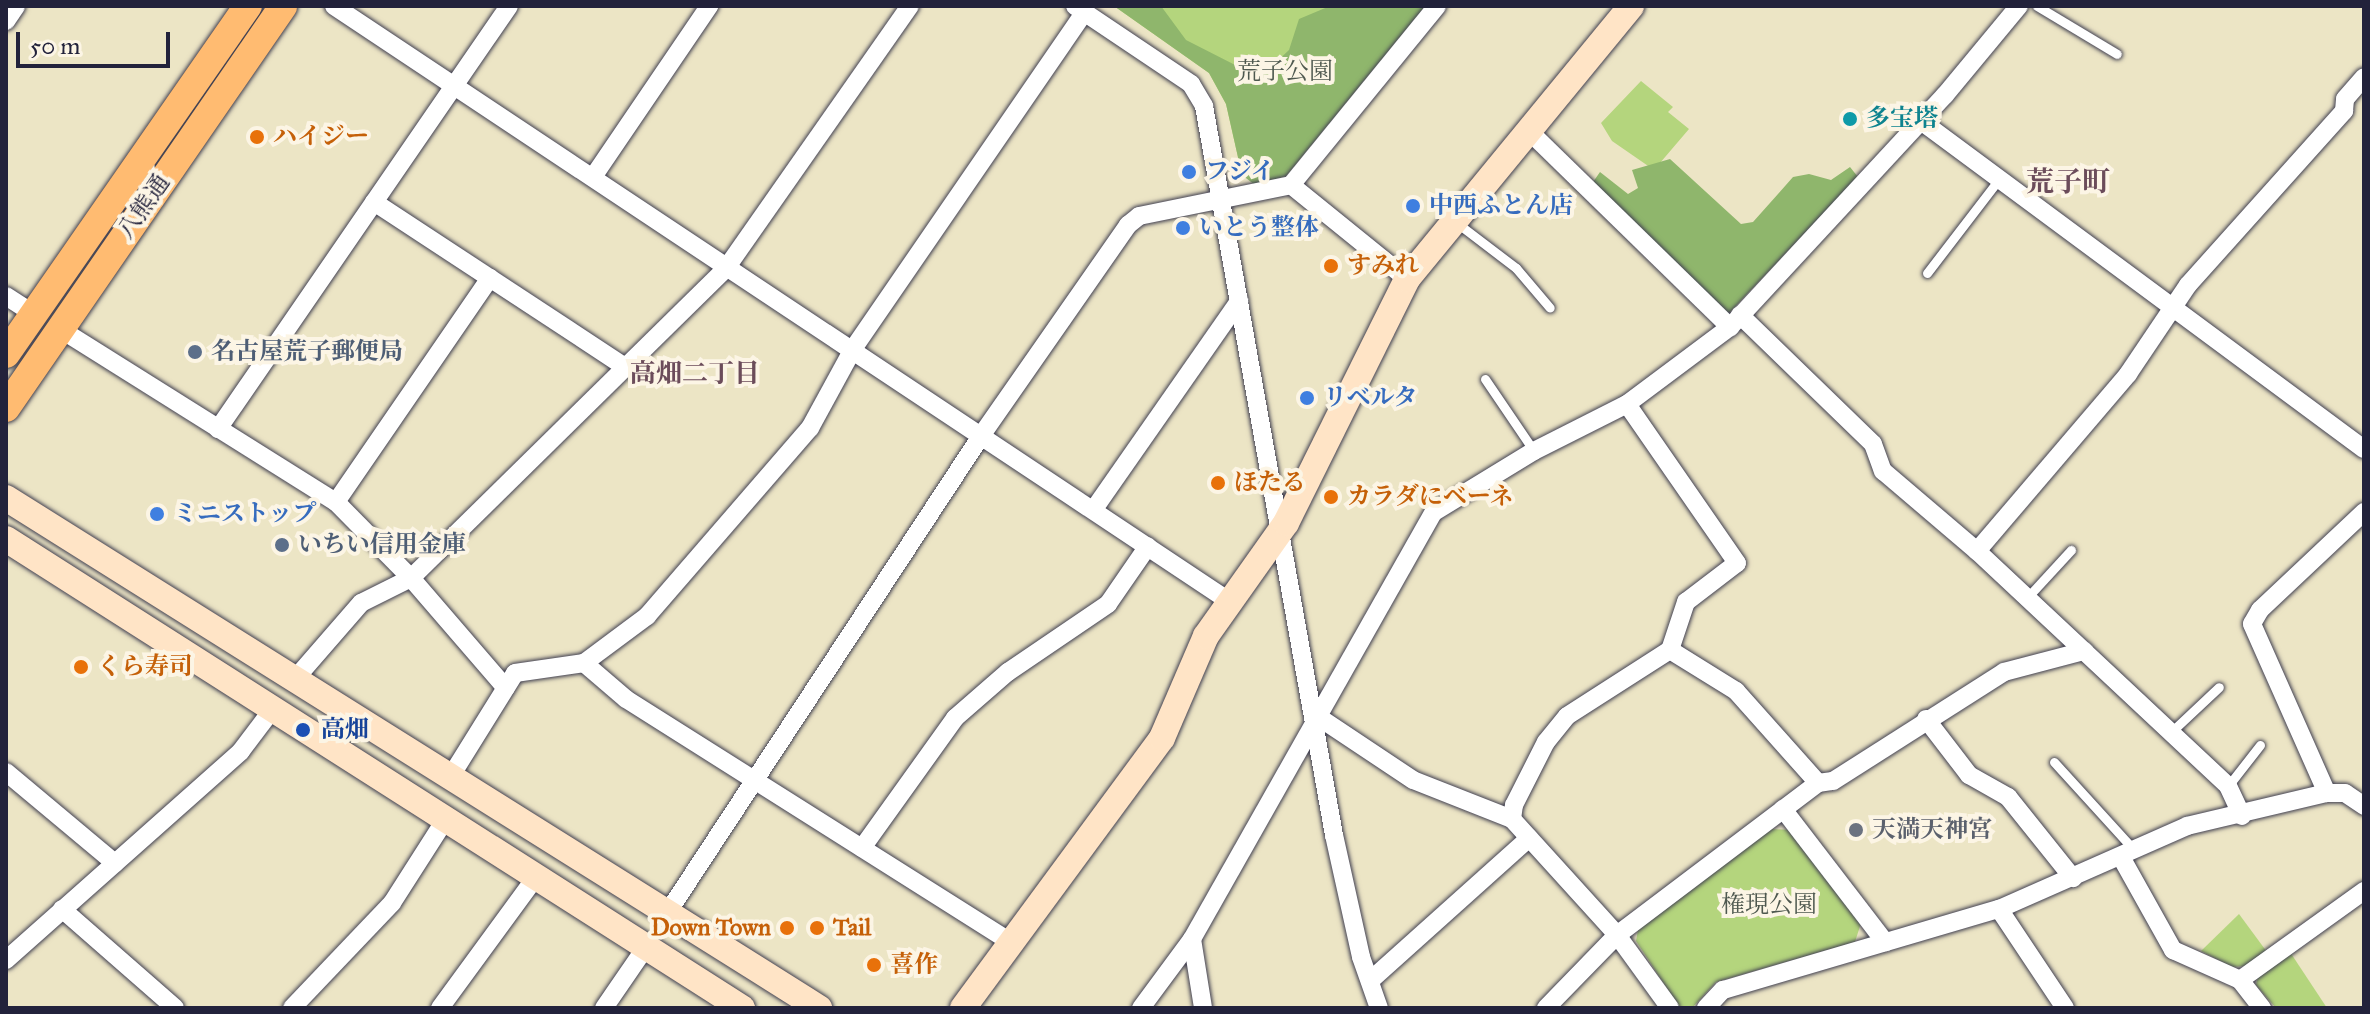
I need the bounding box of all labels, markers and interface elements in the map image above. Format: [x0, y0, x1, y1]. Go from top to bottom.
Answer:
scale bar [20, 16, 174, 66]
text: 50 m [30, 31, 80, 61]
park label: 荒子公園 [1237, 58, 1333, 86]
place label: 多宝塔 [1866, 105, 1938, 133]
marker: 多宝塔 [1841, 110, 1859, 128]
place label: ハイジー [273, 123, 369, 151]
marker: ハイジー [248, 128, 266, 146]
place label: フジイ [1205, 158, 1277, 186]
marker: フジイ [1180, 163, 1198, 181]
district label: 荒子町 [2026, 165, 2110, 199]
street label: 八熊通 [112, 169, 176, 245]
place label: 中西ふとん店 [1429, 192, 1573, 220]
marker: 中西ふとん店 [1404, 197, 1422, 215]
place label: いとう整体 [1199, 214, 1319, 242]
marker: いとう整体 [1174, 219, 1192, 237]
place label: すみれ [1347, 252, 1419, 280]
marker: すみれ [1322, 257, 1340, 275]
place label: 名古屋荒子郵便局 [211, 338, 403, 366]
marker: 名古屋荒子郵便局 [186, 343, 204, 361]
district label: 高畑二丁目 [630, 358, 760, 390]
place label: リベルタ [1323, 384, 1419, 412]
marker: リベルタ [1298, 389, 1316, 407]
place label: ほたる [1234, 469, 1306, 497]
marker: ほたる [1209, 474, 1227, 492]
place label: カラダにベーネ [1347, 483, 1515, 511]
marker: カラダにベーネ [1322, 488, 1340, 506]
place label: ミニストップ [173, 500, 317, 528]
marker: ミニストップ [148, 505, 166, 523]
place label: いちい信用金庫 [298, 531, 466, 559]
marker: いちい信用金庫 [273, 536, 291, 554]
place label: くら寿司 [97, 653, 193, 681]
marker: くら寿司 [72, 658, 90, 676]
place label: 高畑 [321, 716, 369, 744]
marker: 高畑 [292, 719, 314, 741]
place label: 天満天神宮 [1872, 816, 1992, 844]
marker: 天満天神宮 [1847, 821, 1865, 839]
park label: 権現公園 [1721, 891, 1817, 919]
place label: Down Town [651, 914, 771, 942]
place label: Tail [833, 914, 871, 942]
marker: Down Town [778, 919, 796, 937]
marker: Tail [808, 919, 826, 937]
place label: 喜作 [890, 951, 938, 979]
marker: 喜作 [865, 956, 883, 974]

